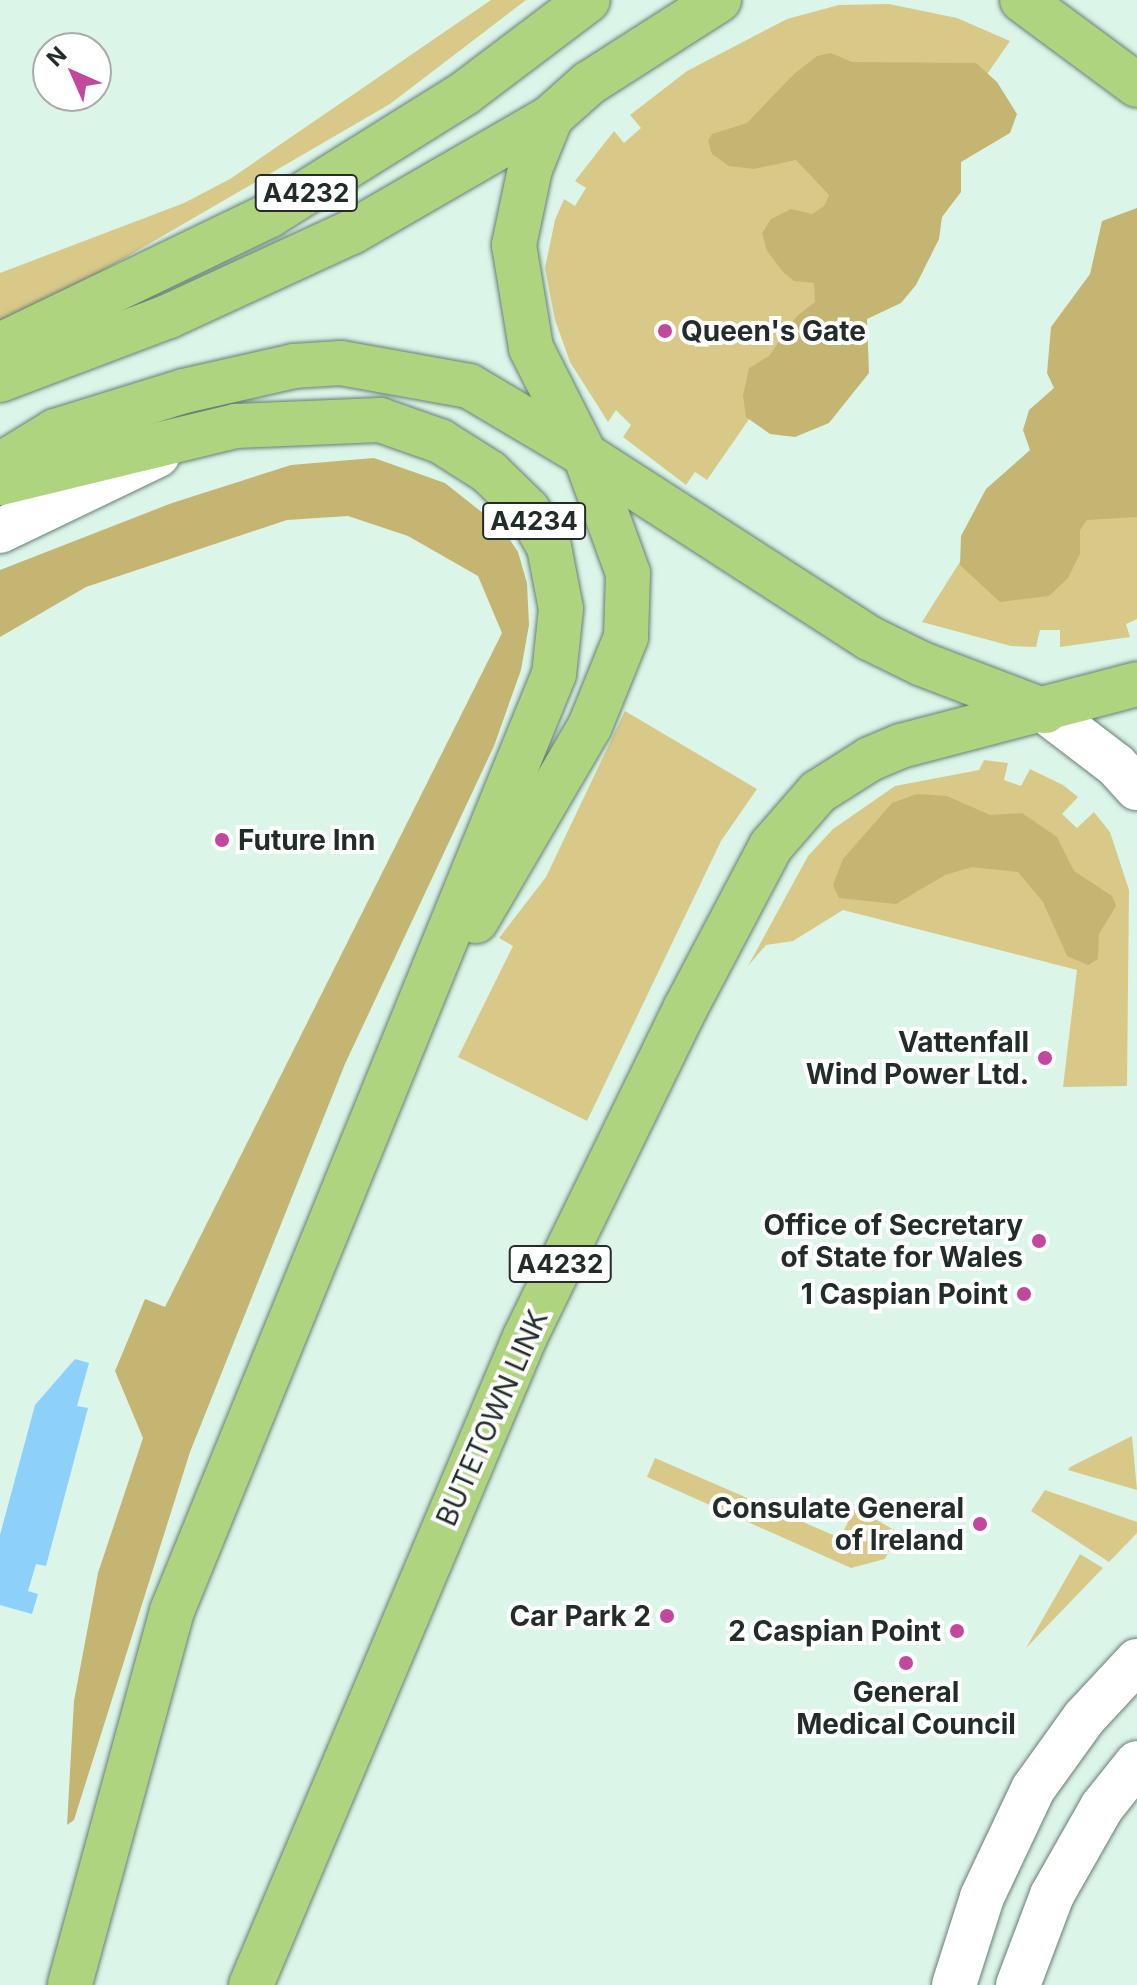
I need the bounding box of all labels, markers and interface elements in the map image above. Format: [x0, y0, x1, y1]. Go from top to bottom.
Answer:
north arrow [32, 32, 112, 112]
text: N [41, 41, 72, 72]
road number: A4232 [254, 171, 358, 215]
place label: Queen's Gate [681, 314, 866, 348]
marker: Queen's Gate [656, 322, 674, 340]
road number: A4234 [482, 499, 586, 543]
place label: Future Inn [238, 823, 375, 857]
marker: Future Inn [213, 831, 231, 849]
place label: Vattenfall Wind Power Ltd. [806, 1025, 1029, 1091]
marker: Vattenfall Wind Power Ltd. [1036, 1049, 1054, 1067]
place label: Office of Secretary of State for Wales [764, 1208, 1023, 1274]
marker: Office of Secretary of State for Wales [1030, 1232, 1048, 1250]
road number: A4232 [508, 1242, 612, 1286]
place label: 1 Caspian Point [801, 1277, 1008, 1311]
marker: 1 Caspian Point [1015, 1285, 1033, 1303]
street label: BUTETOWN LINK [429, 1305, 555, 1531]
place label: Consulate General of Ireland [712, 1491, 964, 1557]
marker: Consulate General of Ireland [971, 1515, 989, 1533]
place label: Car Park 2 [510, 1599, 651, 1633]
marker: Car Park 2 [658, 1607, 676, 1625]
place label: 2 Caspian Point [728, 1614, 941, 1648]
marker: 2 Caspian Point [948, 1622, 966, 1640]
marker: General Medical Council [897, 1654, 915, 1672]
place label: General Medical Council [796, 1675, 1016, 1741]

